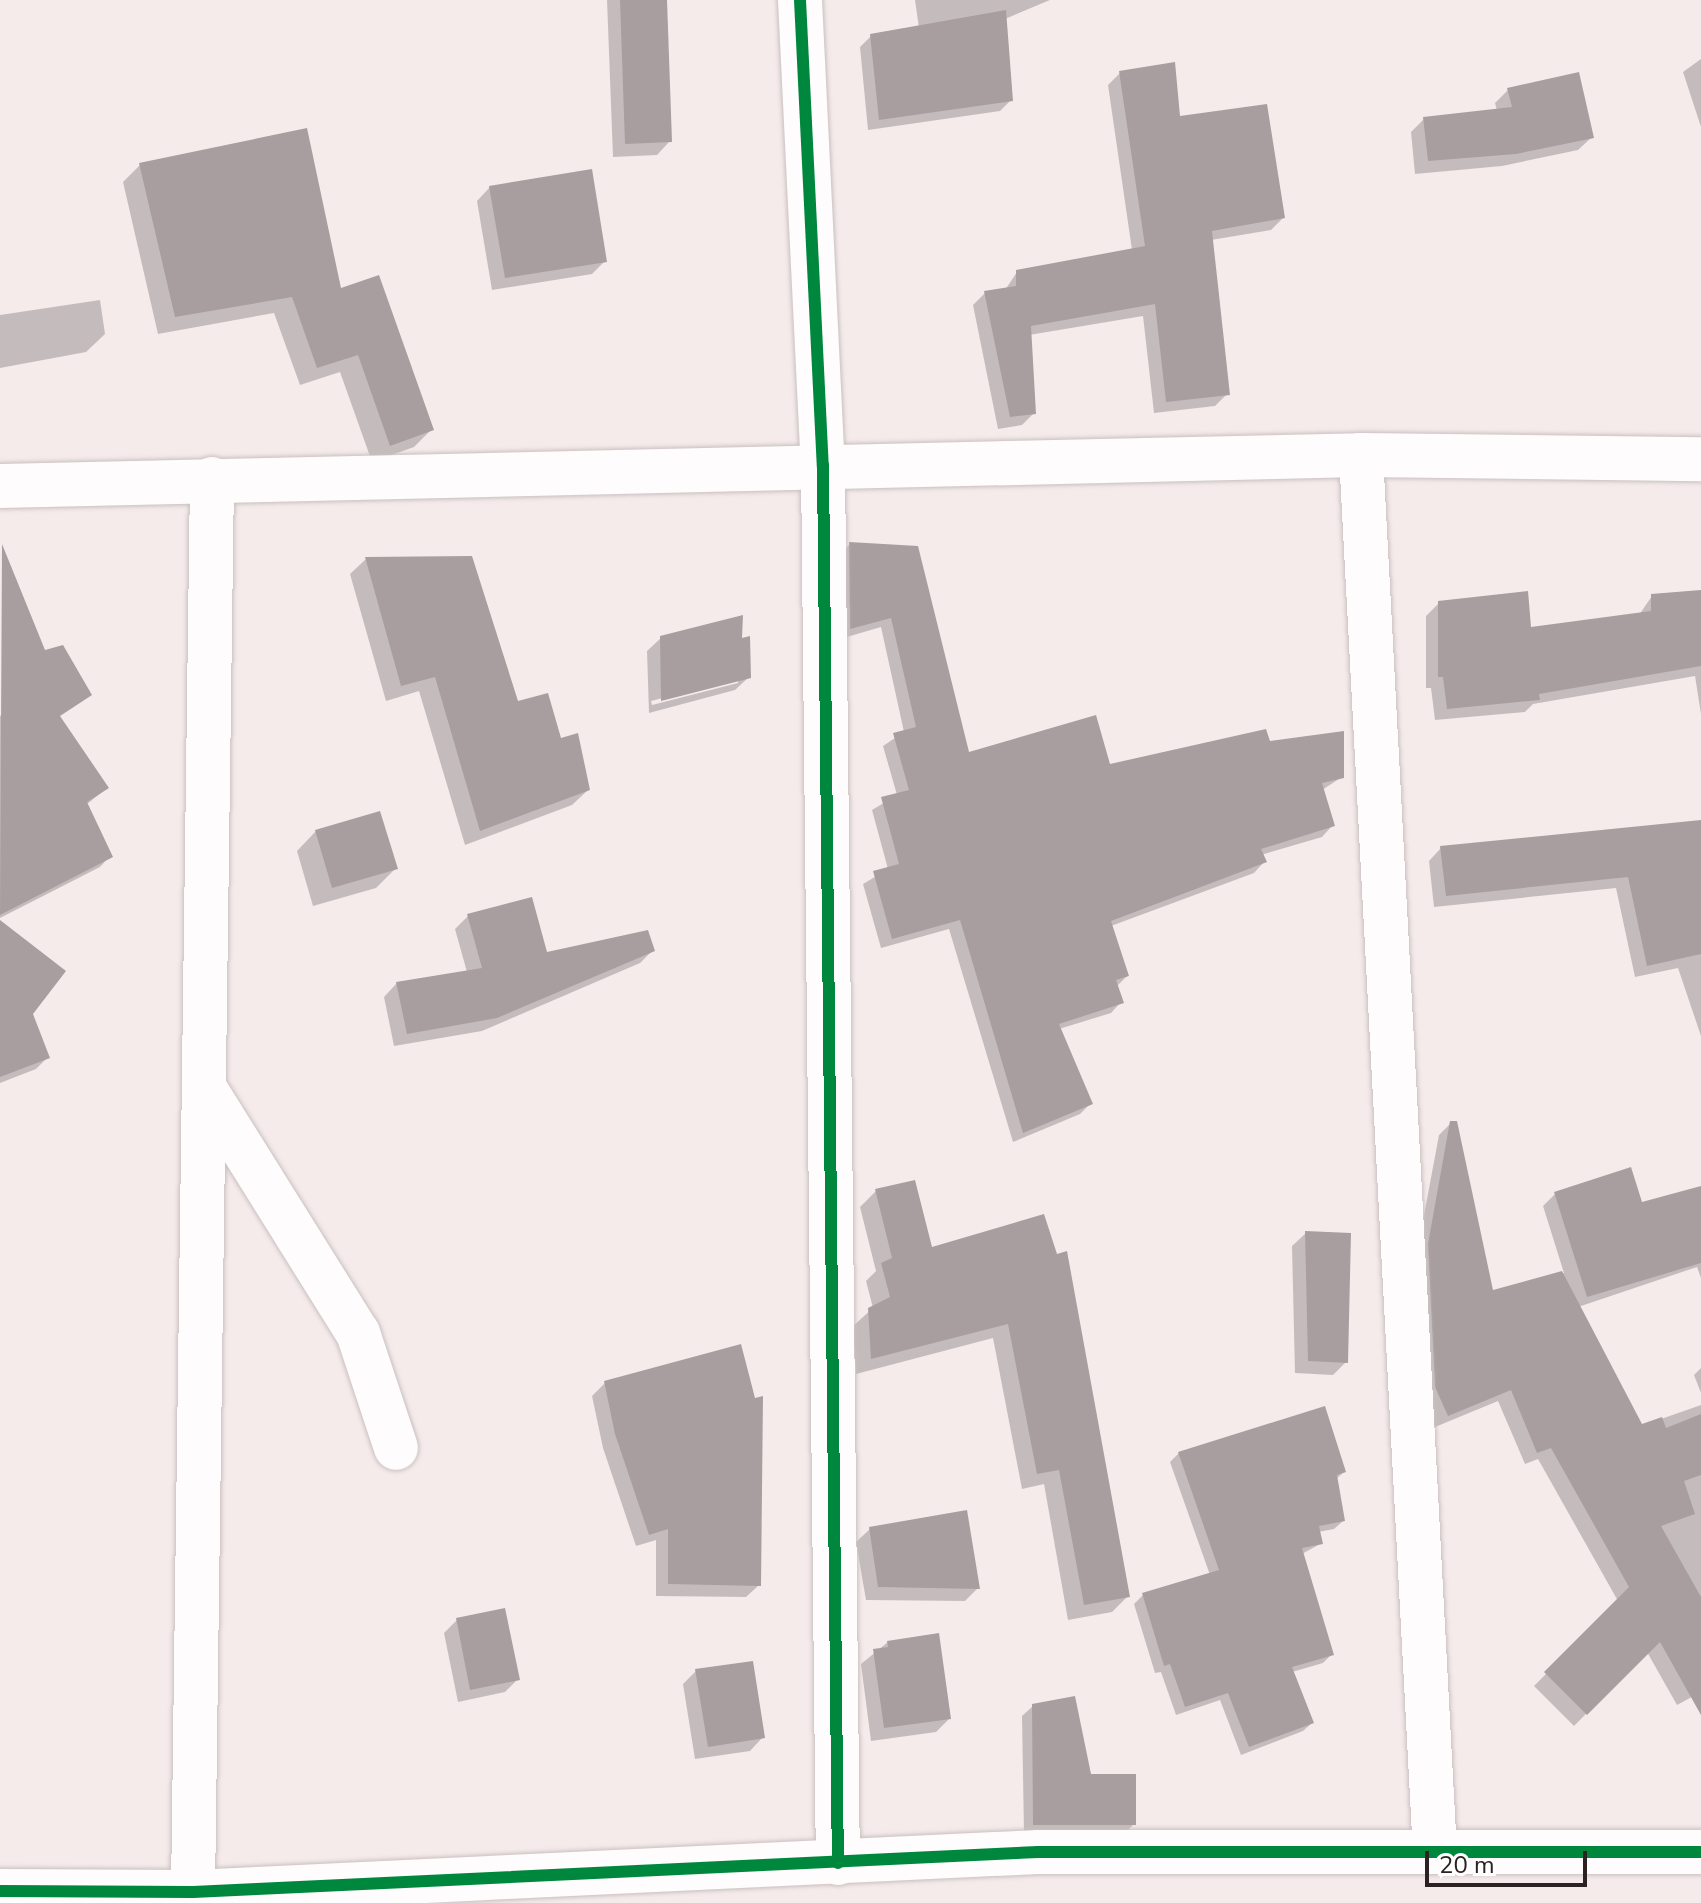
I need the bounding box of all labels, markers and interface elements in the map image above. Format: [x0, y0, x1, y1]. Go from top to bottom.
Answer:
scale bar [1429, 1835, 1591, 1885]
text: 20 m [1439, 1849, 1495, 1881]

